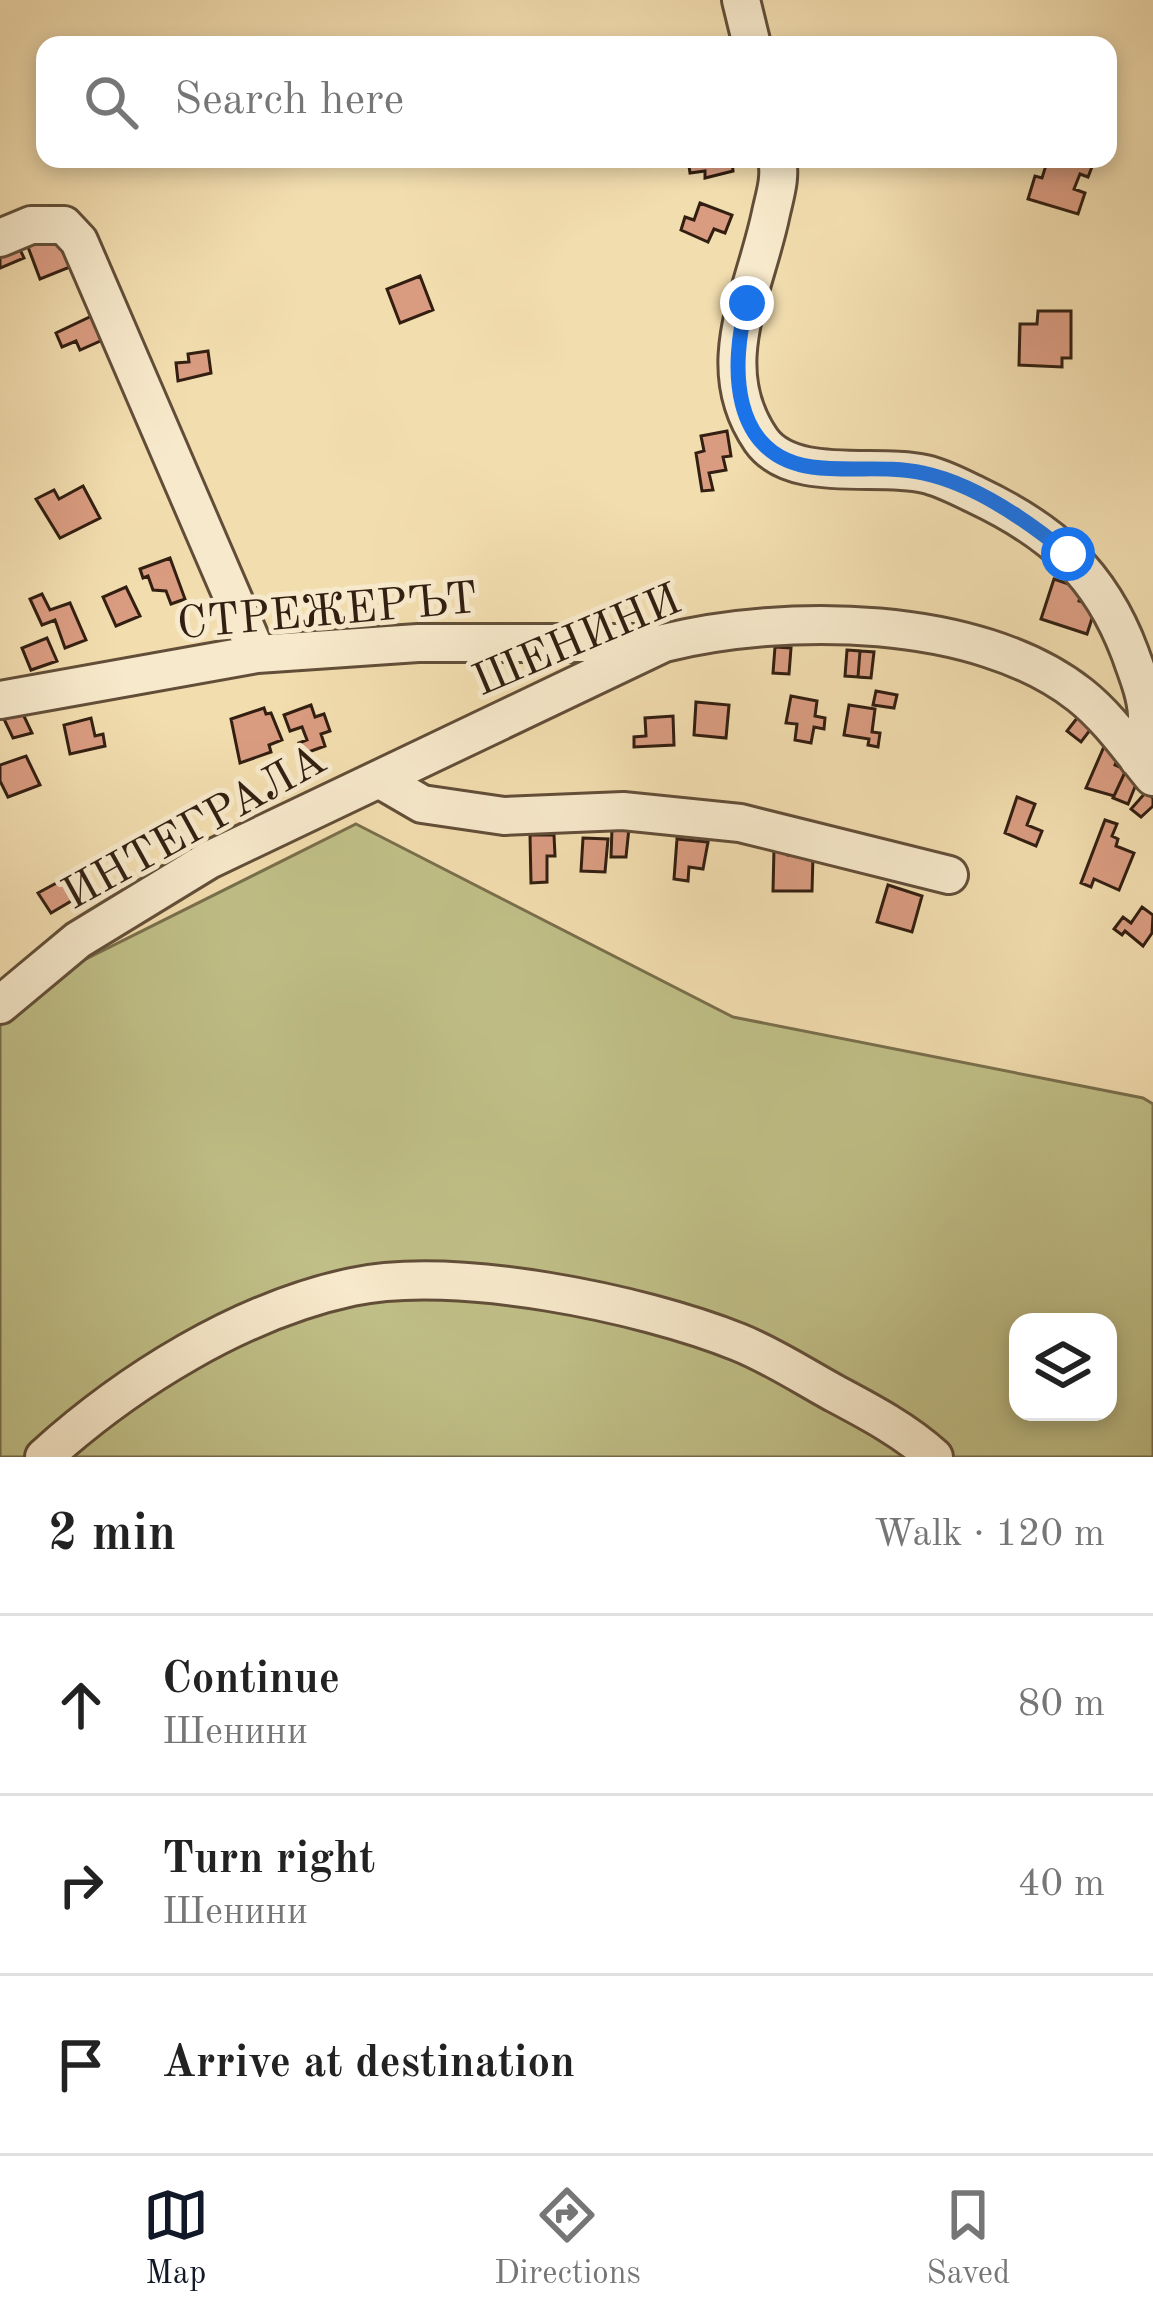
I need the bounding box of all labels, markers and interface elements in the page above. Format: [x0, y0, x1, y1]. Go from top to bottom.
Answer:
search box [36, 36, 1117, 168]
icon: search [78, 69, 144, 135]
text: Search here [174, 79, 404, 124]
route end [720, 276, 774, 330]
route start [1041, 527, 1095, 581]
street label: СТРЕЖЕРЪТ [175, 578, 479, 649]
street label: ШЕНИНИ [467, 578, 688, 706]
street label: ИНТЕГРАЛА [56, 738, 334, 920]
map controls [1009, 1313, 1117, 1421]
button: layers [1009, 1313, 1117, 1421]
text: 2 min [48, 1510, 176, 1561]
text: Walk · 120 m [874, 1515, 1105, 1554]
text: Continue [162, 1658, 340, 1703]
icon: ahead [48, 1672, 114, 1738]
text: 80 m [1018, 1685, 1105, 1724]
text: Шенини [162, 1713, 308, 1752]
text: Turn right [162, 1838, 375, 1883]
icon: right [48, 1852, 114, 1918]
text: 40 m [1018, 1865, 1105, 1904]
text: Шенини [162, 1893, 308, 1932]
icon: arrive [48, 2032, 114, 2098]
text: Arrive at destination [162, 2042, 575, 2087]
tab: Map [143, 2182, 209, 2295]
tab: Directions [494, 2182, 641, 2295]
tab: Saved [926, 2182, 1010, 2295]

